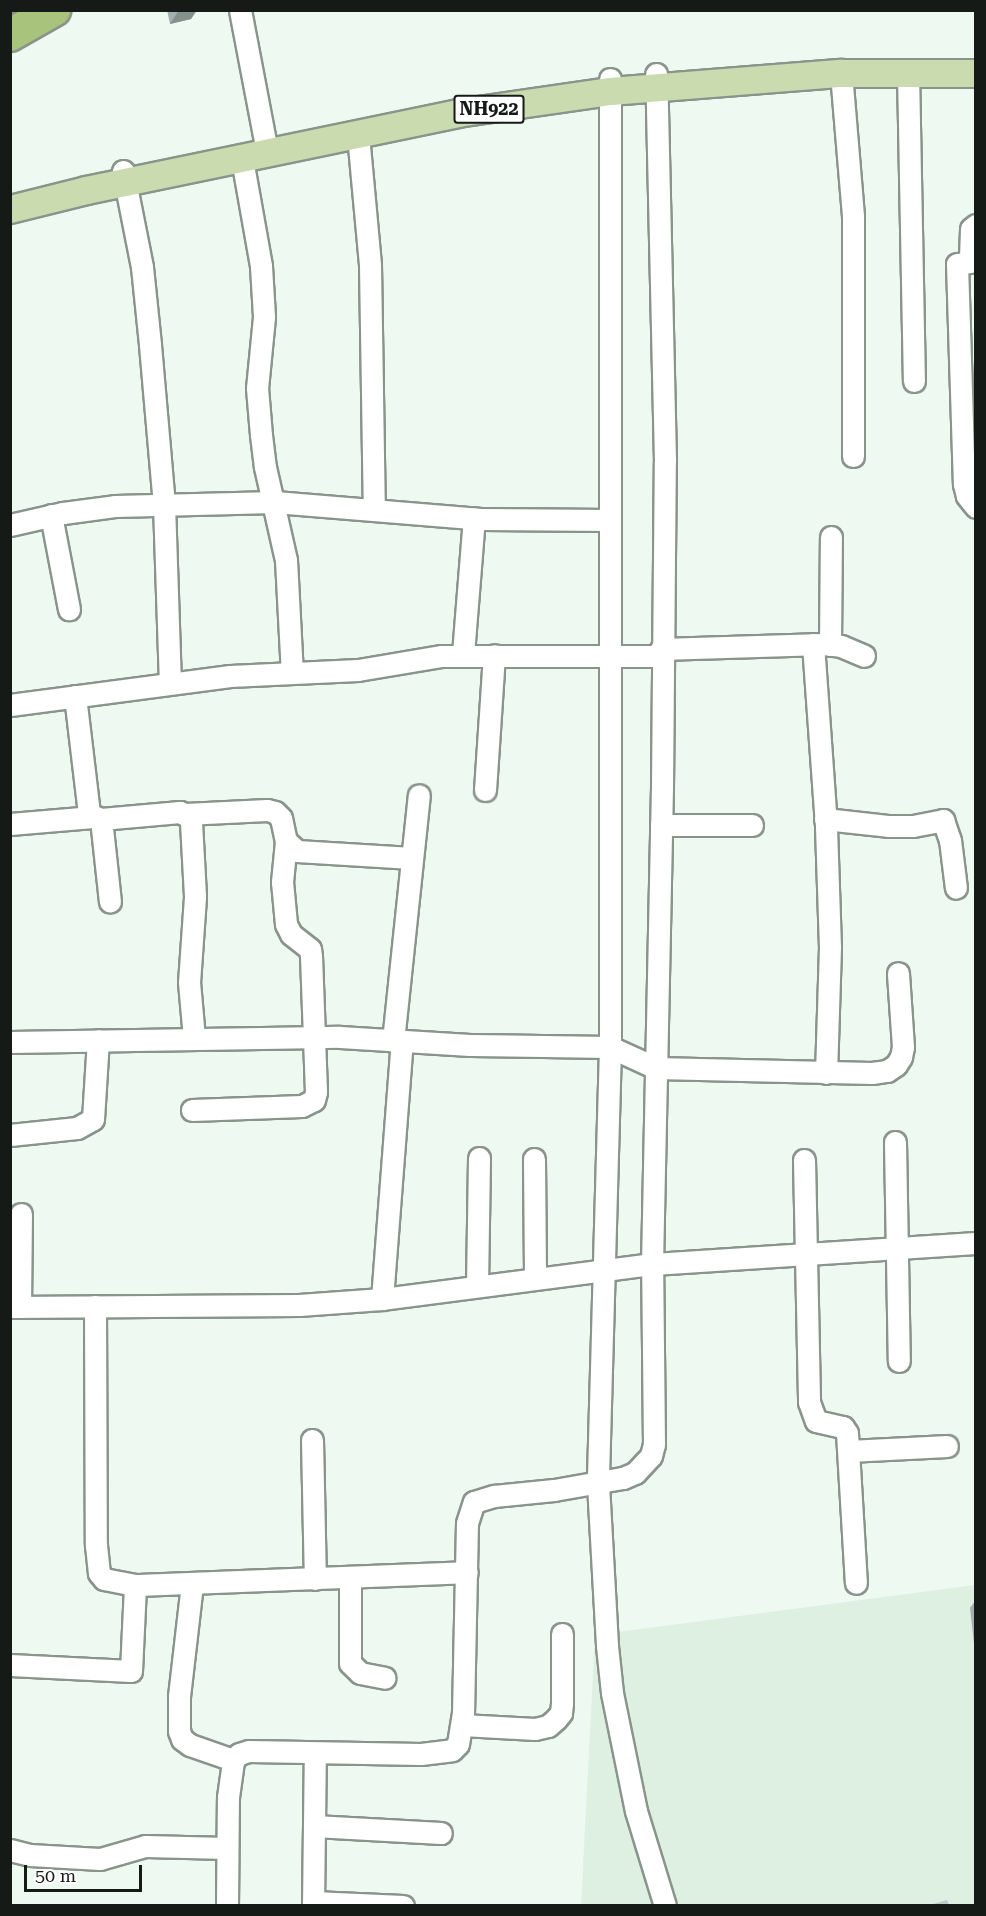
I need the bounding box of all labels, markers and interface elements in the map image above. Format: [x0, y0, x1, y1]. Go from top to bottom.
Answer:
road number: NH922 [453, 94, 525, 124]
scale bar [27, 1853, 146, 1891]
text: 50 m [35, 1865, 76, 1886]

